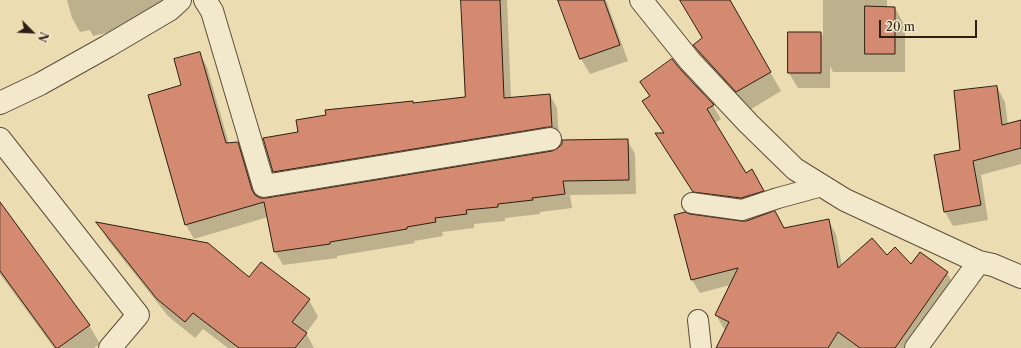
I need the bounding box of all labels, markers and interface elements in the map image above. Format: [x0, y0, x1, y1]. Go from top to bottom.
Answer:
north arrow [12, 12, 52, 52]
scale bar [881, 12, 979, 38]
text: 20 m [886, 19, 915, 34]
text: N [35, 30, 51, 44]

